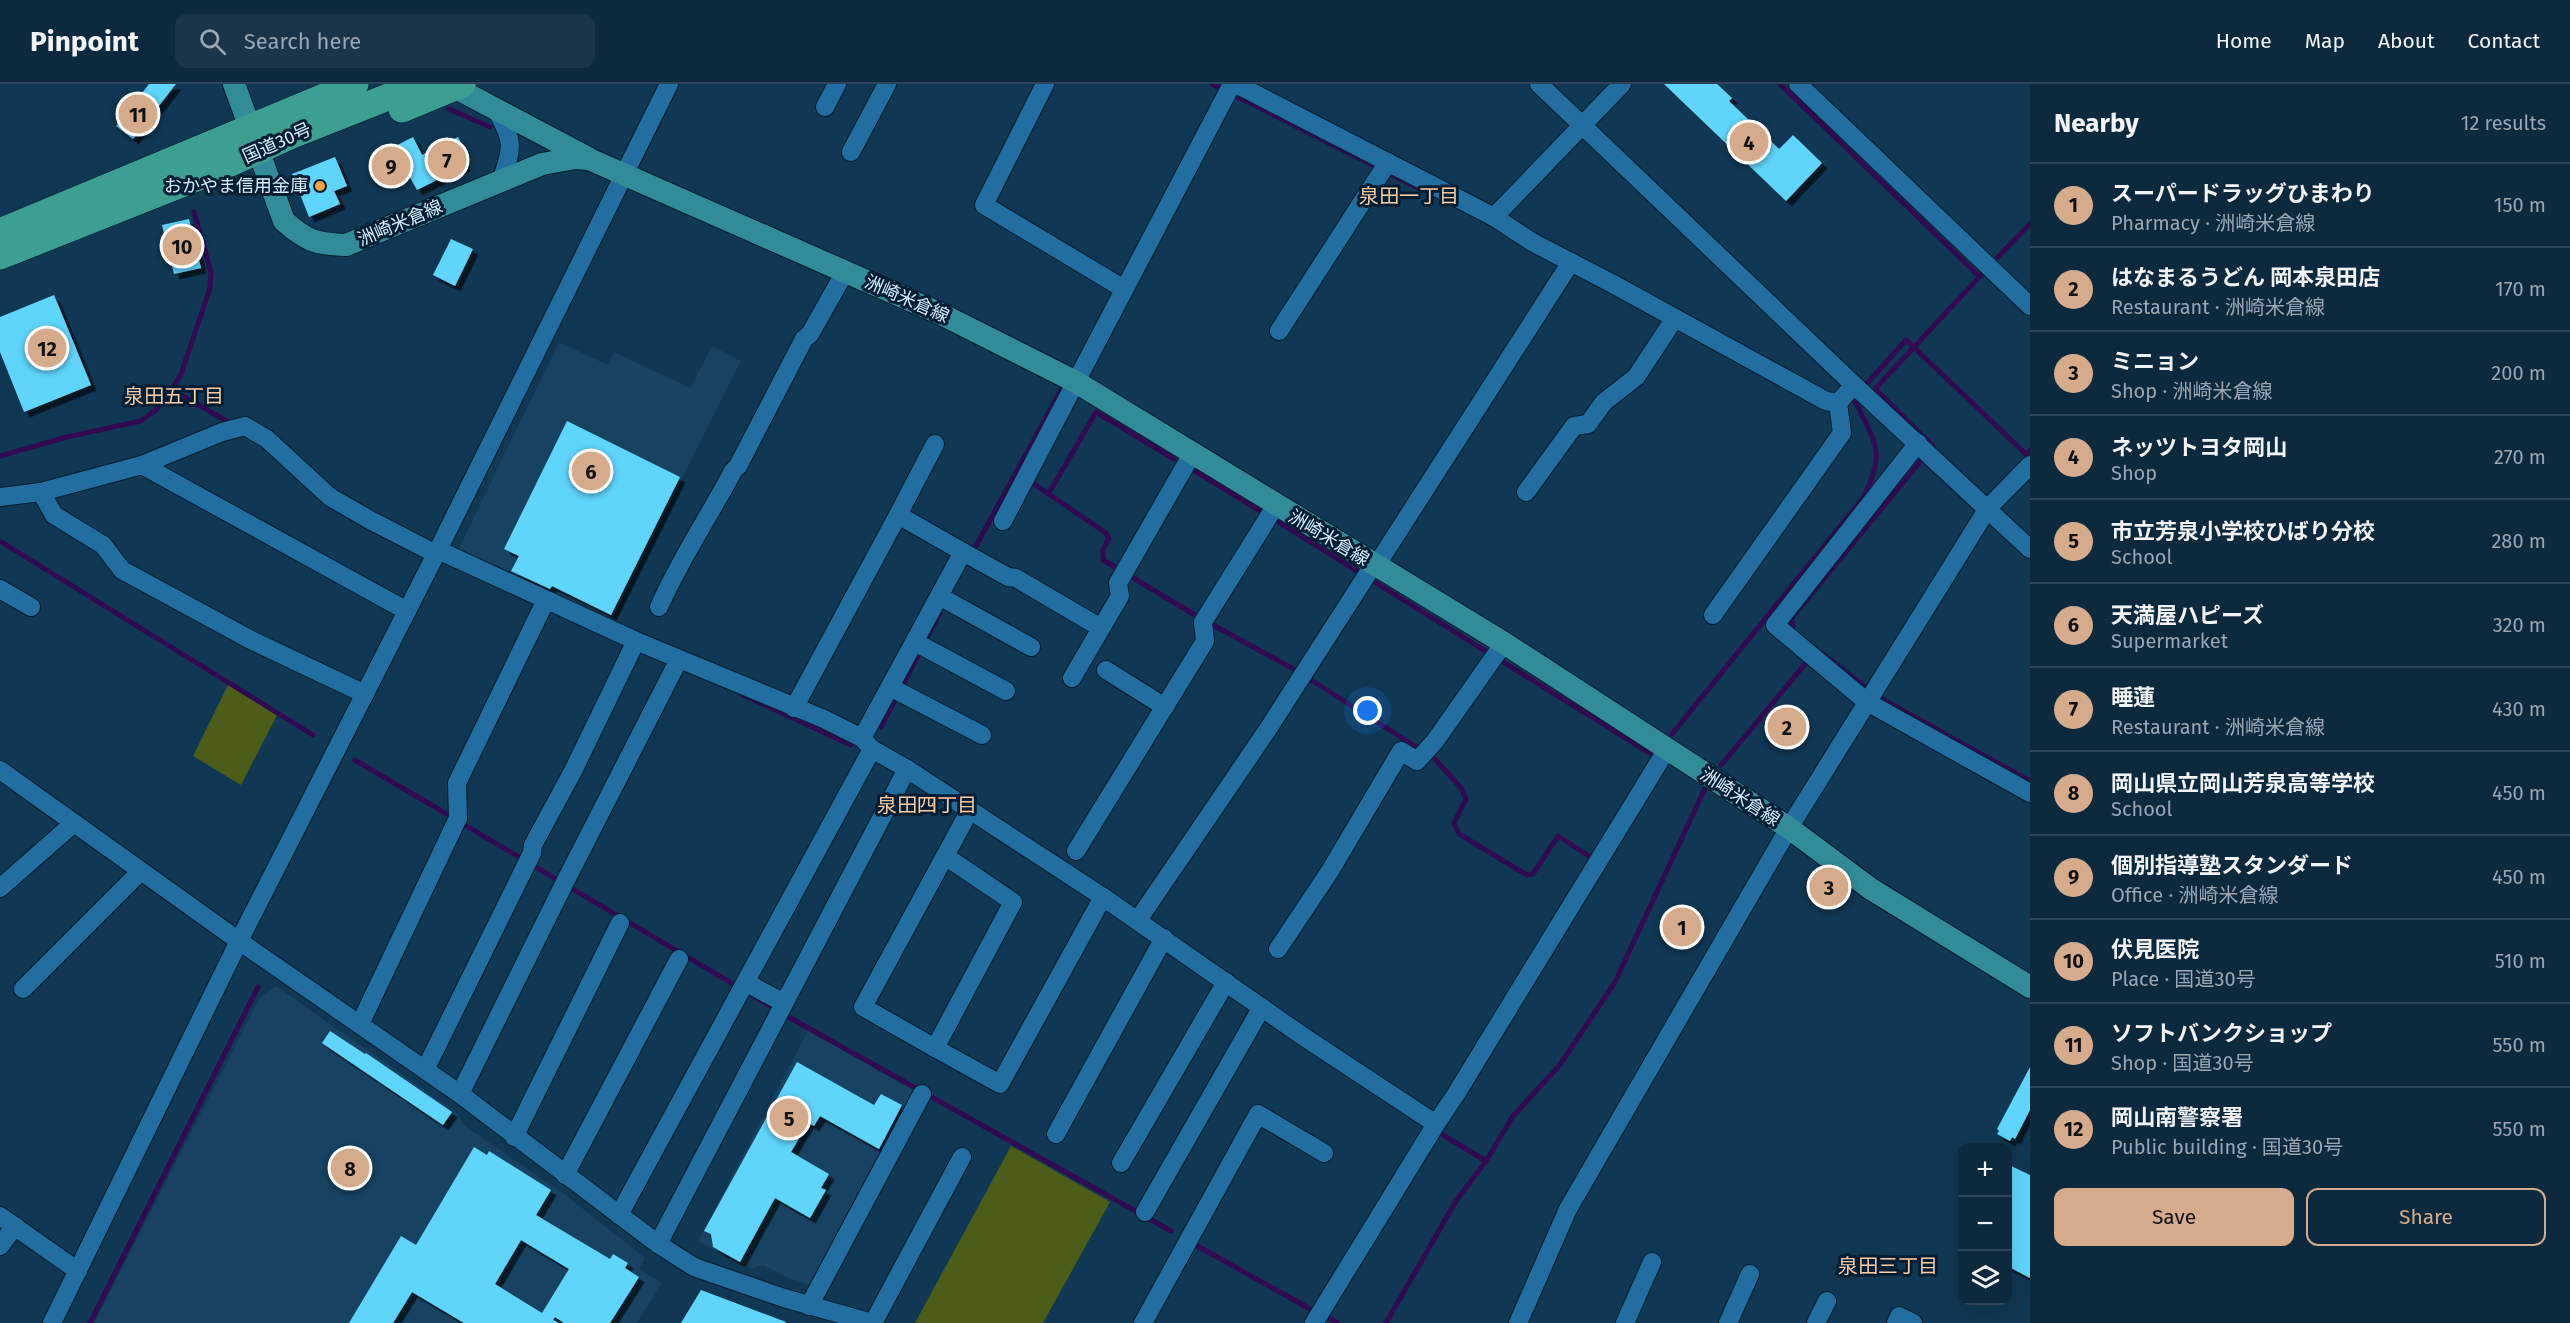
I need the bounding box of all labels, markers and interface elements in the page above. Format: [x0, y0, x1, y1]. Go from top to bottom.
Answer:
search box [175, 14, 595, 68]
text: Pinpoint [30, 25, 139, 58]
icon: search [196, 25, 229, 58]
text: Search here [244, 28, 361, 55]
text: Home [2216, 28, 2272, 54]
text: Map [2305, 28, 2345, 54]
text: About [2378, 28, 2435, 54]
text: Contact [2468, 28, 2540, 54]
pin: 11 [118, 92, 158, 136]
text: Nearby [2054, 108, 2139, 139]
text: 12 results [2461, 111, 2546, 135]
street label: 国道30号 [239, 118, 315, 168]
pin: 4 [1730, 120, 1768, 164]
pin: 7 [428, 138, 466, 182]
pin: 9 [372, 144, 410, 188]
place label: おかやま信用金庫 [164, 175, 308, 197]
marker: おかやま信用金庫 [313, 179, 327, 193]
text: スーパードラッグひまわり [2111, 180, 2375, 207]
district label: 泉田一丁目 [1359, 184, 1459, 208]
text: 1 [2069, 193, 2078, 217]
text: 150 m [2494, 193, 2546, 217]
street label: 洲崎米倉線 [354, 195, 446, 251]
text: Pharmacy · 洲崎米倉線 [2111, 211, 2315, 235]
pin: 10 [162, 224, 201, 268]
text: はなまるうどん 岡本泉田店 [2111, 264, 2380, 291]
street label: 洲崎米倉線 [861, 271, 953, 327]
text: 2 [2068, 277, 2079, 301]
text: 170 m [2495, 277, 2546, 301]
text: Restaurant · 洲崎米倉線 [2111, 295, 2325, 319]
pin: 12 [28, 326, 66, 370]
text: ミニョン [2111, 348, 2199, 375]
text: 3 [2068, 361, 2079, 385]
text: 200 m [2491, 361, 2546, 385]
text: Shop · 洲崎米倉線 [2111, 379, 2273, 403]
district label: 泉田五丁目 [124, 384, 224, 408]
text: ネッツトヨタ岡山 [2111, 434, 2287, 461]
text: 4 [2068, 445, 2079, 469]
text: 270 m [2494, 445, 2546, 469]
pin: 6 [572, 448, 610, 494]
text: Shop [2111, 461, 2157, 485]
street label: 洲崎米倉線 [1285, 505, 1373, 571]
text: 市立芳泉小学校ひばり分校 [2111, 518, 2375, 545]
text: 5 [2068, 529, 2079, 553]
text: 280 m [2491, 529, 2546, 553]
text: School [2111, 545, 2172, 569]
text: 天満屋ハピーズ [2111, 602, 2264, 629]
text: 6 [2068, 613, 2079, 637]
text: 320 m [2493, 613, 2546, 637]
text: Supermarket [2111, 629, 2228, 653]
text: 睡蓮 [2111, 684, 2155, 711]
your location [1353, 696, 1382, 725]
text: 7 [2069, 697, 2078, 721]
text: 430 m [2492, 697, 2546, 721]
pin: 2 [1768, 704, 1806, 750]
text: Restaurant · 洲崎米倉線 [2111, 715, 2325, 739]
street label: 洲崎米倉線 [1696, 763, 1784, 831]
text: 岡山県立岡山芳泉高等学校 [2111, 770, 2375, 797]
text: 8 [2068, 781, 2079, 805]
text: 450 m [2492, 781, 2546, 805]
district label: 泉田四丁目 [877, 793, 977, 817]
text: School [2111, 797, 2172, 821]
text: 個別指導塾スタンダード [2111, 852, 2353, 879]
pin: 3 [1810, 864, 1848, 910]
text: 9 [2068, 865, 2079, 889]
text: 450 m [2492, 865, 2546, 889]
text: Office · 洲崎米倉線 [2111, 883, 2279, 907]
pin: 1 [1662, 904, 1702, 950]
text: 伏見医院 [2111, 936, 2199, 963]
text: 10 [2063, 949, 2084, 973]
text: 510 m [2495, 949, 2546, 973]
text: Place · 国道30号 [2111, 967, 2256, 991]
text: ソフトバンクショップ [2111, 1020, 2332, 1047]
text: 11 [2064, 1033, 2083, 1057]
text: 550 m [2492, 1033, 2546, 1057]
text: Shop · 国道30号 [2111, 1051, 2254, 1075]
pin: 5 [770, 1096, 808, 1140]
text: 岡山南警察署 [2111, 1104, 2243, 1131]
text: 12 [2064, 1117, 2083, 1141]
text: 550 m [2492, 1117, 2546, 1141]
text: Public building · 国道30号 [2111, 1135, 2343, 1159]
map controls [1958, 1143, 2012, 1305]
button: + [1958, 1143, 2012, 1197]
pin: 8 [330, 1146, 370, 1190]
button: Save [2054, 1188, 2294, 1246]
button: Share [2306, 1188, 2546, 1246]
button: − [1958, 1197, 2012, 1251]
button: layers [1958, 1251, 2012, 1305]
district label: 泉田三丁目 [1838, 1254, 1938, 1278]

